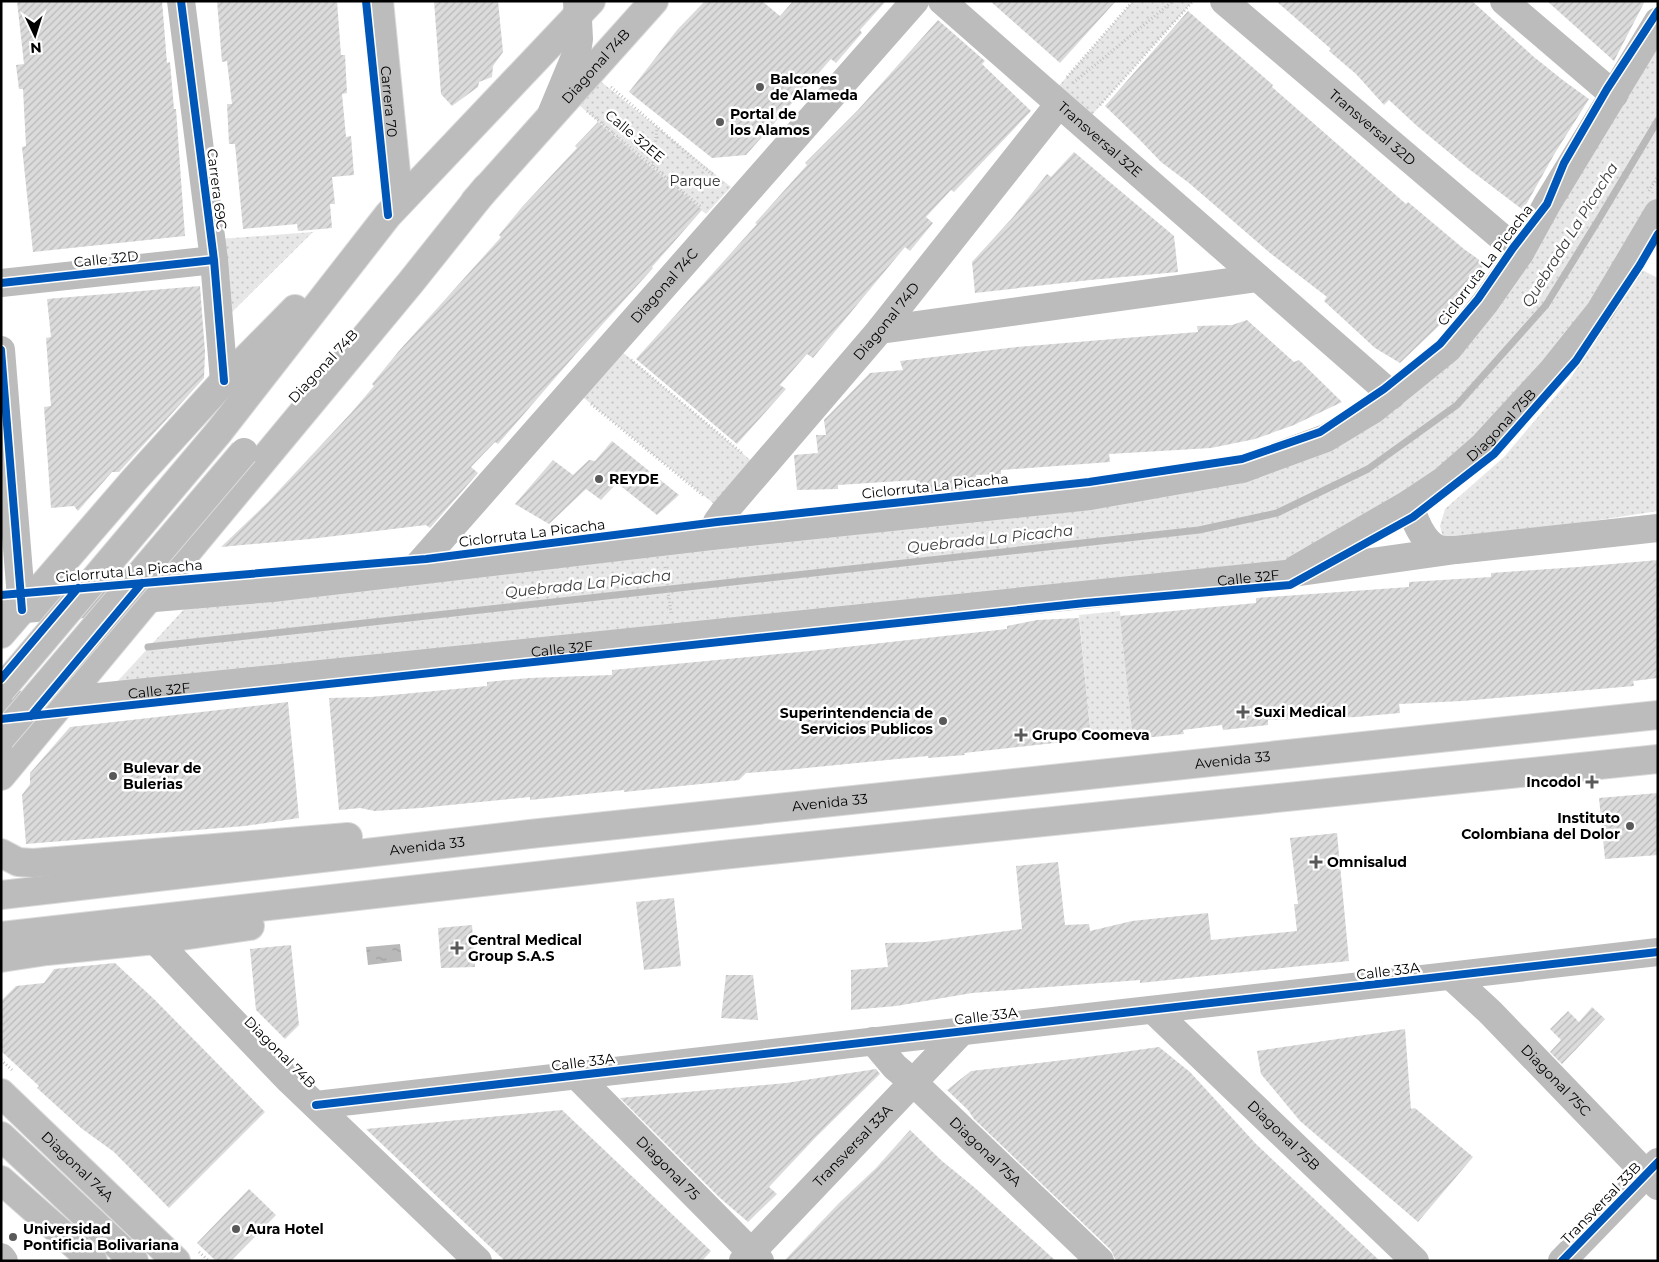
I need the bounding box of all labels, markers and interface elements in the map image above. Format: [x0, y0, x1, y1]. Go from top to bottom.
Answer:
north arrow [10, 10, 60, 60]
street label: Diagonal 74B [558, 25, 634, 107]
text: N [30, 39, 42, 57]
street label: Carrera 70 [376, 65, 401, 138]
place label: Balcones de Alameda [770, 70, 858, 104]
marker: Balcones de Alameda [754, 81, 766, 93]
street label: Transversal 32D [1325, 85, 1420, 169]
street label: Transversal 32E [1054, 97, 1146, 181]
place label: Portal de los Alamos [730, 105, 810, 139]
street label: Calle 32EE [602, 106, 668, 166]
marker: Portal de los Alamos [714, 116, 726, 128]
street label: Carrera 69C [203, 147, 231, 231]
water label: Quebrada La Picacha [1517, 159, 1622, 311]
park label: Parque [670, 172, 720, 190]
street label: Ciclorruta La Picacha [1433, 201, 1537, 329]
street label: Diagonal 74C [626, 245, 702, 327]
street label: Calle 32D [73, 247, 139, 271]
street label: Diagonal 74D [849, 279, 923, 364]
street label: Diagonal 74B [284, 325, 362, 407]
street label: Diagonal 75B [1462, 385, 1540, 466]
street label: Ciclorruta La Picacha [861, 469, 1009, 503]
place label: REYDE [609, 470, 659, 488]
marker: REYDE [593, 473, 605, 485]
street label: Ciclorruta La Picacha [458, 515, 606, 551]
water label: Quebrada La Picacha [906, 520, 1074, 557]
street label: Ciclorruta La Picacha [55, 556, 203, 586]
water label: Quebrada La Picacha [504, 565, 672, 602]
street label: Calle 32F [1216, 566, 1280, 590]
street label: Calle 32F [530, 637, 594, 661]
street label: Calle 32F [127, 678, 191, 703]
place label: Suxi Medical [1254, 703, 1346, 721]
place label: Superintendencia de Servicios Publicos [780, 704, 934, 738]
marker: Suxi Medical [1236, 705, 1250, 719]
marker: Superintendencia de Servicios Publicos [937, 715, 949, 727]
place label: Grupo Coomeva [1032, 726, 1150, 744]
marker: Grupo Coomeva [1014, 728, 1028, 742]
street label: Avenida 33 [1194, 747, 1271, 773]
place label: Bulevar de Bulerias [123, 759, 202, 793]
marker: Bulevar de Bulerias [107, 770, 119, 782]
place label: Incodol [1526, 773, 1581, 791]
marker: Incodol [1585, 775, 1599, 789]
street label: Avenida 33 [791, 789, 869, 815]
place label: Instituto Colombiana del Dolor [1461, 809, 1620, 843]
marker: Instituto Colombiana del Dolor [1624, 820, 1636, 832]
street label: Avenida 33 [388, 833, 466, 859]
place label: Omnisalud [1327, 853, 1407, 871]
marker: Omnisalud [1309, 855, 1323, 869]
place label: Central Medical Group S.A.S [468, 931, 582, 965]
marker: Central Medical Group S.A.S [450, 941, 464, 955]
street label: Calle 33A [1355, 958, 1422, 984]
street label: Calle 33A [953, 1003, 1020, 1029]
street label: Diagonal 74B [240, 1012, 320, 1092]
street label: Diagonal 75C [1517, 1041, 1595, 1120]
street label: Calle 33A [550, 1049, 617, 1075]
street label: Diagonal 75B [1244, 1096, 1324, 1174]
street label: Transversal 33A [809, 1100, 897, 1191]
street label: Diagonal 75A [946, 1113, 1026, 1191]
street label: Diagonal 74A [37, 1127, 118, 1206]
street label: Diagonal 75 [633, 1132, 704, 1204]
street label: Transversal 33B [1557, 1158, 1645, 1248]
place label: Universidad Pontificia Bolivariana [23, 1220, 179, 1254]
place label: Aura Hotel [245, 1220, 324, 1238]
marker: Aura Hotel [230, 1223, 242, 1235]
marker: Universidad Pontificia Bolivariana [7, 1231, 19, 1243]

